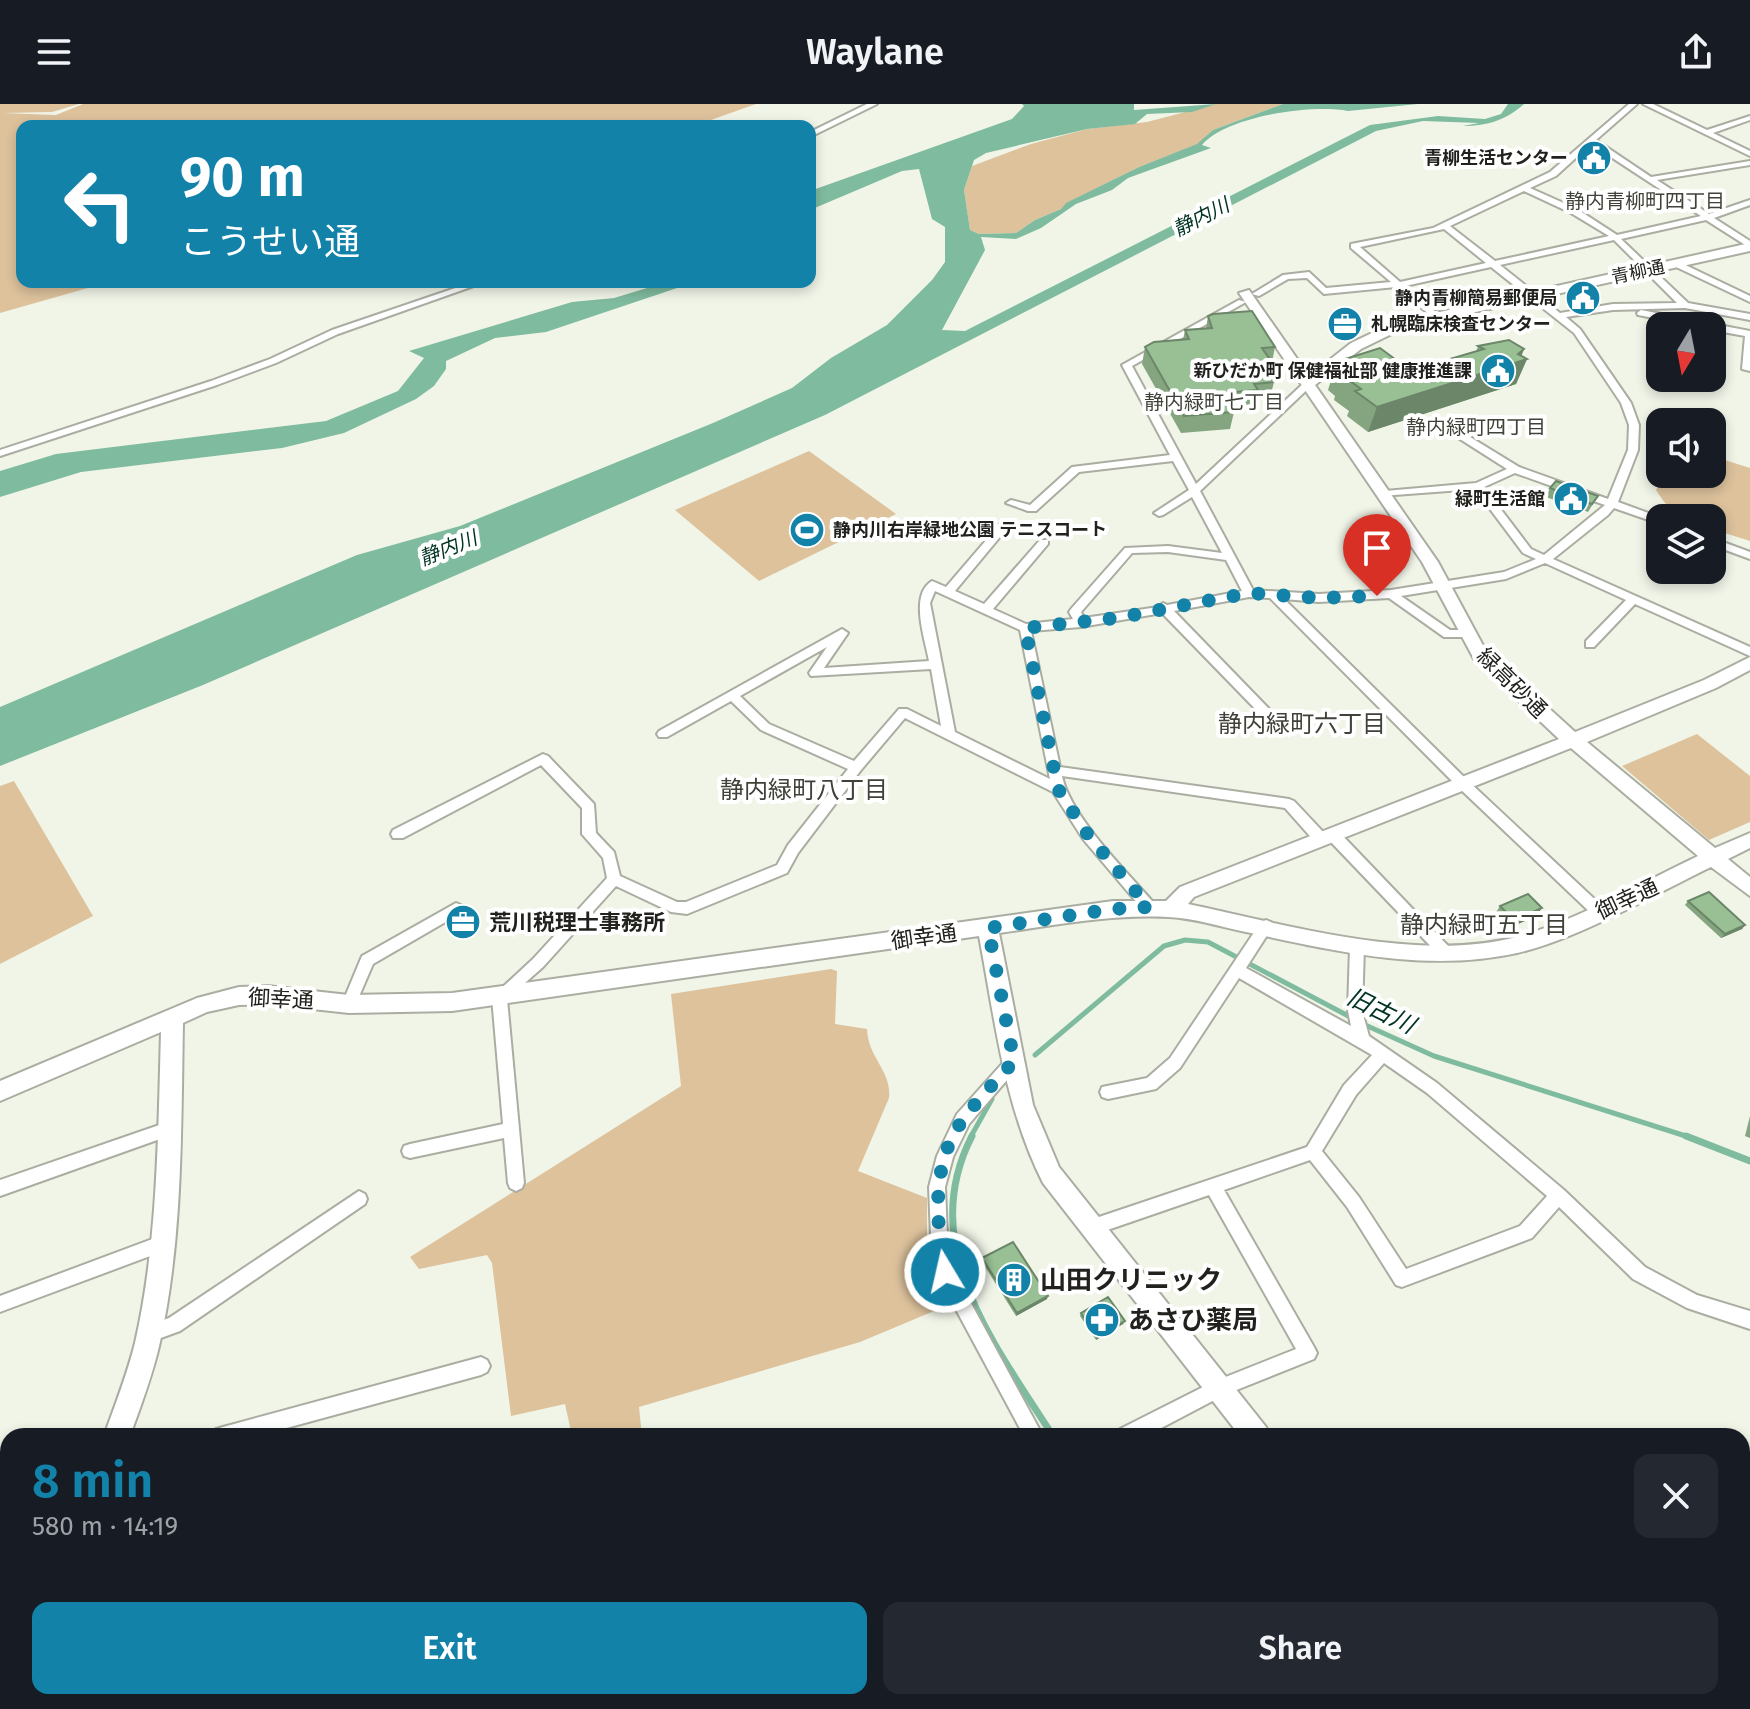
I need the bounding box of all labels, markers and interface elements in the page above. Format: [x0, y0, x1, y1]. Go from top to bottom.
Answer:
icon: menu [32, 30, 76, 74]
text: Waylane [806, 30, 944, 74]
icon: share [1674, 30, 1718, 74]
public building icon: 青柳生活センター [1575, 139, 1613, 177]
text: 90 m [180, 144, 305, 211]
place label: 青柳生活センター [1424, 147, 1568, 169]
icon: left [48, 152, 152, 256]
district label: 静内青柳町四丁目 [1565, 189, 1725, 213]
water label: 静内川 [1169, 192, 1235, 241]
text: こうせい通 [180, 220, 360, 264]
street label: 青柳通 [1609, 256, 1667, 288]
public building icon: 静内青柳簡易郵便局 [1564, 279, 1602, 317]
place label: 静内青柳簡易郵便局 [1395, 287, 1557, 309]
office icon: 札幌臨床検査センター [1326, 305, 1364, 343]
north arrow [1646, 312, 1726, 392]
map controls [1646, 312, 1726, 584]
place label: 札幌臨床検査センター [1371, 313, 1551, 335]
public building icon: 新ひだか町 保健福祉部 健康推進課 [1479, 352, 1517, 390]
place label: 新ひだか町 保健福祉部 健康推進課 [1193, 360, 1472, 382]
district label: 静内緑町七丁目 [1144, 390, 1284, 414]
button: sound [1646, 408, 1726, 488]
district label: 静内緑町四丁目 [1406, 415, 1546, 439]
public building icon: 緑町生活館 [1552, 480, 1590, 518]
place label: 緑町生活館 [1455, 488, 1545, 510]
button: layers [1646, 504, 1726, 584]
sports icon: 静内川右岸緑地公園 テニスコート [788, 511, 826, 549]
pin [1343, 514, 1411, 596]
place label: 静内川右岸緑地公園 テニスコート [833, 519, 1107, 541]
water label: 静内川 [416, 525, 482, 570]
icon: arrive [1355, 526, 1399, 570]
street label: 緑高砂通 [1471, 642, 1553, 724]
district label: 静内緑町六丁目 [1218, 710, 1386, 738]
district label: 静内緑町八丁目 [720, 776, 888, 804]
street label: 御幸通 [1591, 873, 1663, 925]
office icon: 荒川税理士事務所 [444, 903, 482, 941]
place label: 荒川税理士事務所 [489, 909, 665, 936]
district label: 静内緑町五丁目 [1400, 911, 1568, 939]
street label: 御幸通 [889, 919, 959, 955]
water label: 旧古川 [1343, 983, 1422, 1041]
street label: 御幸通 [247, 984, 315, 1014]
position arrow [903, 1230, 987, 1314]
building icon: 山田クリニック [995, 1261, 1033, 1299]
place label: 山田クリニック [1040, 1265, 1222, 1296]
pharmacy icon: あさひ薬局 [1083, 1301, 1121, 1339]
place label: あさひ薬局 [1128, 1305, 1258, 1336]
text: 8 min [32, 1452, 153, 1510]
button: close [1634, 1454, 1718, 1538]
text: 580 m · 14:19 [32, 1511, 178, 1542]
button: Exit [32, 1602, 867, 1694]
button: Share [883, 1602, 1718, 1694]

